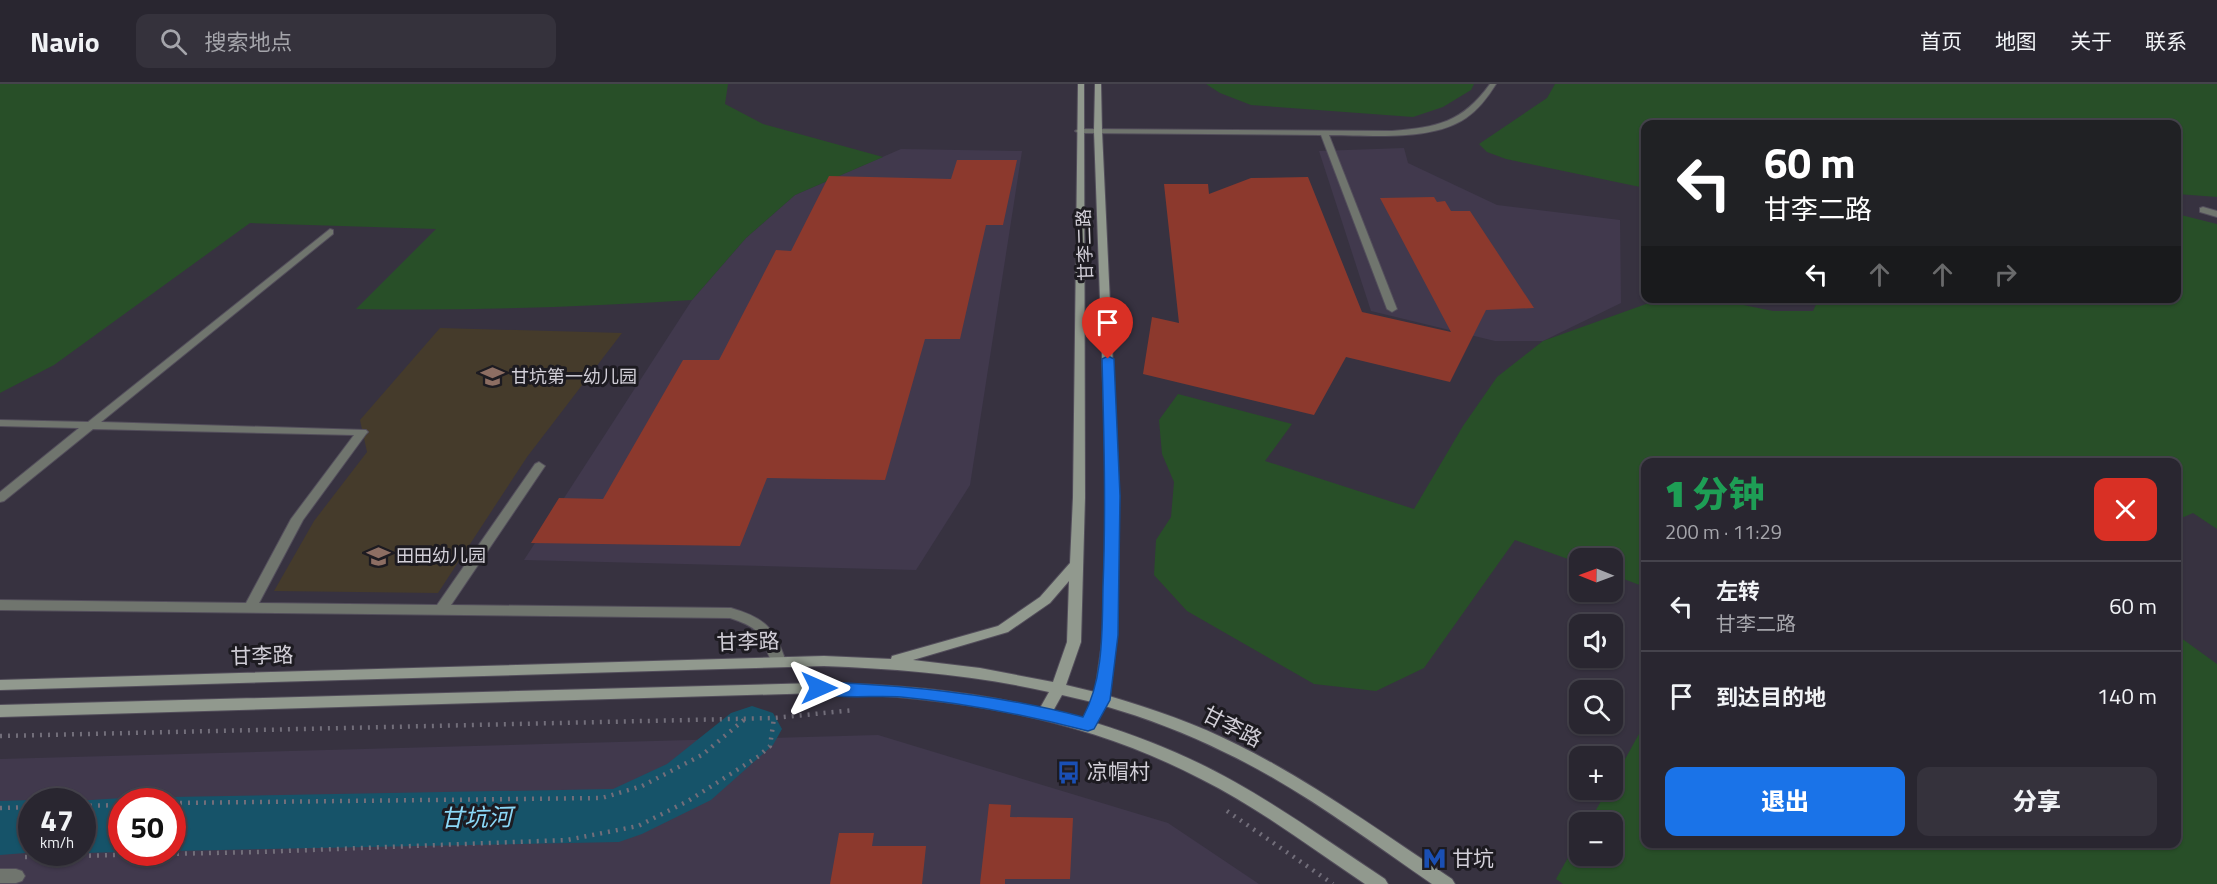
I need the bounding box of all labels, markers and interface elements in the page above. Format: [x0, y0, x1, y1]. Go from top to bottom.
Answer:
search box [136, 14, 556, 68]
text: Navio [30, 20, 100, 63]
icon: search [157, 25, 190, 58]
text: 搜索地点 [205, 25, 293, 59]
text: 首页 [1920, 25, 1962, 57]
text: 地图 [1995, 25, 2037, 57]
text: 关于 [2070, 25, 2112, 57]
text: 联系 [2145, 25, 2187, 57]
text: 60 m [1764, 130, 1856, 194]
icon: left [1665, 144, 1743, 222]
text: 甘李二路 [1764, 188, 1872, 229]
street label: 甘李二路 [1070, 209, 1099, 281]
icon: left [1800, 258, 1833, 291]
icon: ahead [1863, 258, 1896, 291]
icon: ahead [1926, 258, 1959, 291]
icon: right [1989, 258, 2022, 291]
pin [1082, 297, 1133, 359]
icon: arrive [1091, 306, 1124, 339]
place label: 甘坑第一幼儿园 [511, 363, 637, 390]
school or university icon: 甘坑第一幼儿园 [480, 364, 506, 390]
text: 1 分钟 [1665, 466, 1765, 521]
button: close [2094, 478, 2157, 541]
text: 200 m · 11:29 [1665, 516, 1782, 547]
place label: 田田幼儿园 [396, 542, 486, 569]
school or university icon: 田田幼儿园 [365, 543, 391, 569]
north arrow [1569, 548, 1623, 602]
map controls [1569, 548, 1623, 866]
text: 左转 [1716, 574, 1760, 608]
text: 60 m [2109, 589, 2157, 623]
icon: left [1665, 590, 1698, 623]
text: 甘李二路 [1716, 608, 1796, 639]
button: sound [1569, 614, 1623, 668]
street label: 甘李路 [716, 624, 780, 658]
street label: 甘李路 [230, 638, 294, 672]
position arrow [787, 656, 851, 720]
text: 140 m [2097, 679, 2157, 713]
button: search [1569, 680, 1623, 734]
icon: arrive [1665, 680, 1698, 713]
text: 到达目的地 [1716, 680, 1826, 714]
street label: 甘李路 [1197, 698, 1268, 755]
button: + [1569, 746, 1623, 800]
place label: 凉帽村 [1087, 755, 1150, 787]
bus stop icon: 凉帽村 [1056, 759, 1082, 785]
button: 退出 [1665, 767, 1905, 836]
button: 分享 [1917, 767, 2157, 836]
speed limit sign: 50 [108, 788, 186, 866]
text: 47 [40, 797, 74, 843]
water label: 甘坑河 [440, 798, 516, 836]
button: − [1569, 812, 1623, 866]
text: km/h [40, 831, 74, 854]
place label: 甘坑 [1452, 842, 1494, 874]
metro station icon: 甘坑 [1421, 846, 1447, 872]

